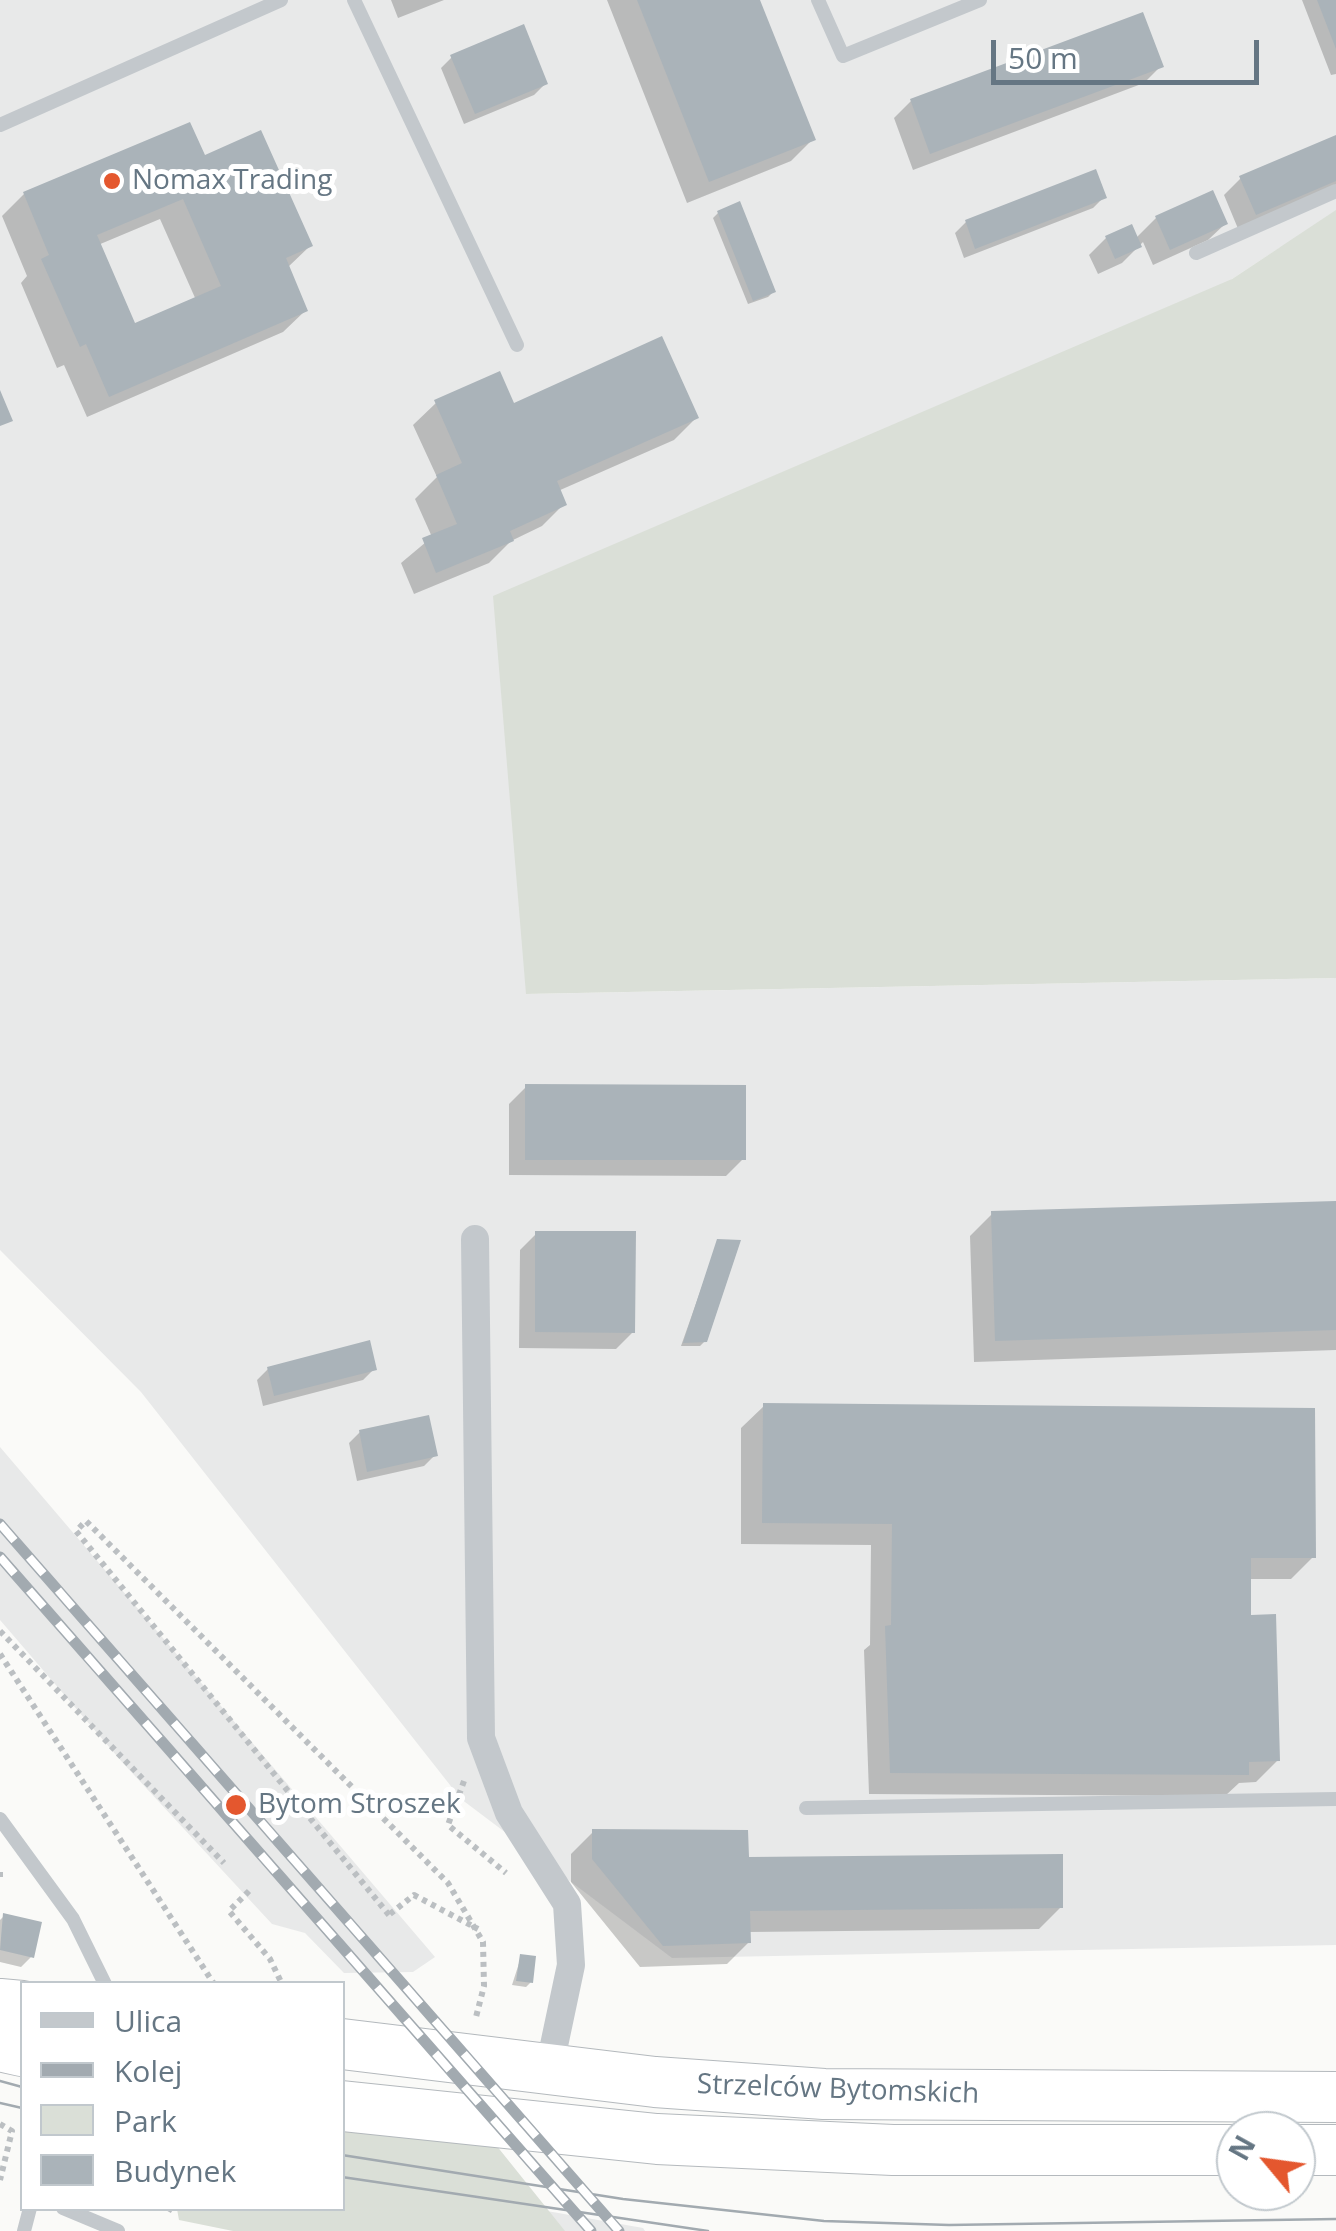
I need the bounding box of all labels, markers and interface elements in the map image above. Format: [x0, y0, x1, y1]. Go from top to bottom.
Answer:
scale bar [996, 20, 1264, 82]
text: 50 m [1008, 37, 1078, 78]
place label: Nomax Trading [132, 164, 332, 198]
marker: Nomax Trading [101, 170, 123, 192]
place label: Bytom Stroszek [258, 1788, 461, 1822]
marker: Bytom Stroszek [223, 1792, 249, 1818]
legend [20, 1981, 345, 2211]
text: Ulica [114, 2000, 182, 2041]
text: Kolej [114, 2050, 182, 2091]
street label: Strzelców Bytomskich [696, 2068, 980, 2112]
text: Park [114, 2100, 177, 2141]
north arrow [1216, 2111, 1316, 2211]
text: N [1219, 2128, 1264, 2167]
text: Budynek [114, 2150, 236, 2191]

